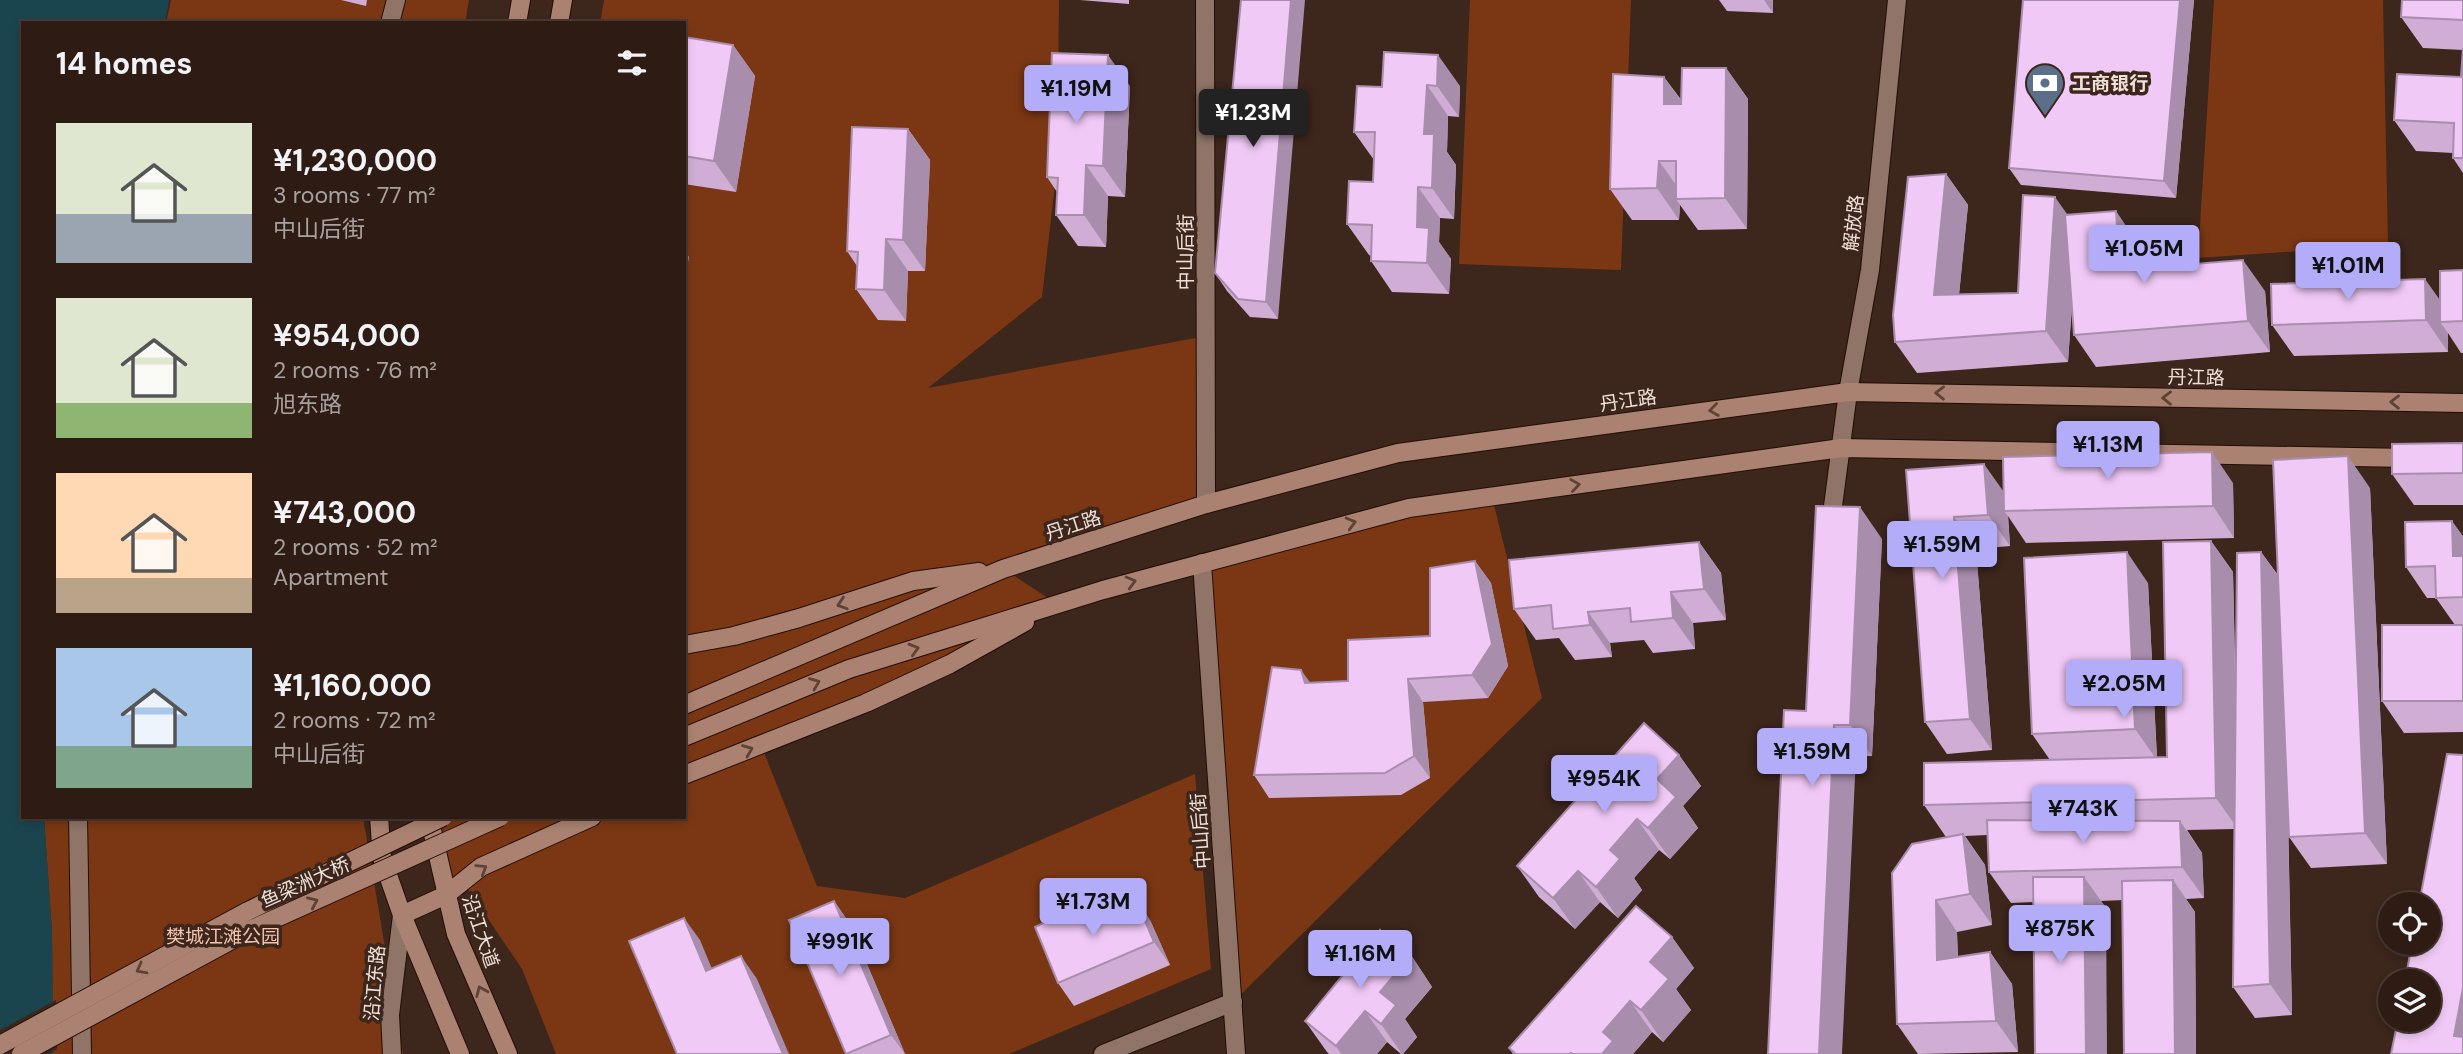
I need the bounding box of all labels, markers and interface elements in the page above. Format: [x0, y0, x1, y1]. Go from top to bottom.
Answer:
text: 14 homes [56, 44, 193, 83]
icon: filters [613, 44, 651, 82]
bank icon: 工商银行 [2024, 62, 2066, 117]
pin: ¥1.19M [1019, 66, 1133, 125]
place label: 工商银行 [2072, 71, 2148, 96]
text: ¥1.19M [1040, 73, 1112, 103]
pin: ¥1.23M [1196, 90, 1310, 149]
text: ¥1.23M [1215, 97, 1291, 127]
text: ¥1,230,000 [273, 141, 437, 180]
icon: home [112, 151, 196, 235]
text: 3 rooms · 77 m² [273, 180, 436, 210]
street label: 解放路 [1838, 193, 1869, 253]
text: 中山后街 [273, 214, 365, 244]
street label: 中山后街 [1173, 214, 1198, 290]
pin: ¥1.05M [2087, 226, 2201, 285]
text: ¥1.05M [2104, 233, 2184, 263]
pin: ¥1.01M [2291, 243, 2405, 302]
text: ¥1.01M [2311, 250, 2385, 280]
text: ¥954,000 [273, 316, 420, 355]
icon: home [112, 326, 196, 410]
text: 2 rooms · 76 m² [273, 355, 437, 385]
street label: 丹江路 [2167, 365, 2225, 390]
street label: 丹江路 [1598, 384, 1658, 417]
one-way arrow [1934, 386, 1945, 401]
text: 旭东路 [273, 389, 342, 419]
one-way arrow [2162, 390, 2173, 405]
one-way arrow [2389, 394, 2400, 409]
one-way arrow [1708, 402, 1719, 417]
pin: ¥1.13M [2051, 421, 2165, 481]
text: ¥1.13M [2073, 429, 2143, 459]
one-way arrow [1569, 478, 1581, 493]
text: ¥743,000 [273, 493, 416, 532]
icon: home [112, 501, 196, 585]
street label: 丹江路 [1042, 505, 1104, 546]
one-way arrow [1345, 517, 1357, 532]
pin: ¥1.59M [1885, 522, 1999, 581]
text: ¥1.59M [1903, 529, 1981, 559]
text: 2 rooms · 52 m² [273, 532, 438, 562]
text: Apartment [273, 562, 388, 592]
one-way arrow [1125, 576, 1137, 590]
one-way arrow [836, 596, 848, 611]
one-way arrow [908, 642, 920, 657]
pin: ¥2.05M [2067, 660, 2181, 720]
text: ¥1,160,000 [273, 666, 432, 705]
text: ¥2.05M [2082, 668, 2166, 698]
icon: home [112, 676, 196, 760]
one-way arrow [809, 677, 821, 691]
text: 2 rooms · 72 m² [273, 705, 436, 735]
pin: ¥1.59M [1755, 728, 1869, 788]
text: ¥1.59M [1773, 736, 1851, 766]
text: 中山后街 [273, 739, 365, 769]
one-way arrow [741, 745, 753, 759]
pin: ¥954K [1555, 756, 1653, 815]
text: ¥954K [1567, 763, 1641, 793]
pin: ¥743K [2034, 786, 2132, 845]
street label: 中山后街 [1185, 792, 1216, 870]
text: ¥743K [2048, 793, 2118, 823]
street label: 鱼梁洲大桥 [257, 852, 354, 913]
one-way arrow [474, 864, 487, 877]
pin: ¥1.73M [1036, 878, 1150, 938]
text: ¥1.73M [1056, 886, 1130, 916]
street label: 沿江大道 [456, 891, 505, 971]
map controls [2378, 892, 2441, 1032]
button: locate [2378, 892, 2441, 955]
one-way arrow [306, 896, 318, 910]
pin: ¥875K [2011, 906, 2109, 965]
text: ¥875K [2025, 913, 2095, 943]
pin: ¥991K [791, 918, 889, 978]
park label: 樊城江滩公园 [166, 924, 280, 949]
text: ¥991K [806, 926, 874, 956]
pin: ¥1.16M [1303, 930, 1417, 990]
text: ¥1.16M [1324, 938, 1396, 968]
street label: 沿江东路 [359, 944, 390, 1022]
one-way arrow [136, 960, 148, 974]
button: layers [2378, 969, 2441, 1032]
one-way arrow [475, 986, 489, 998]

